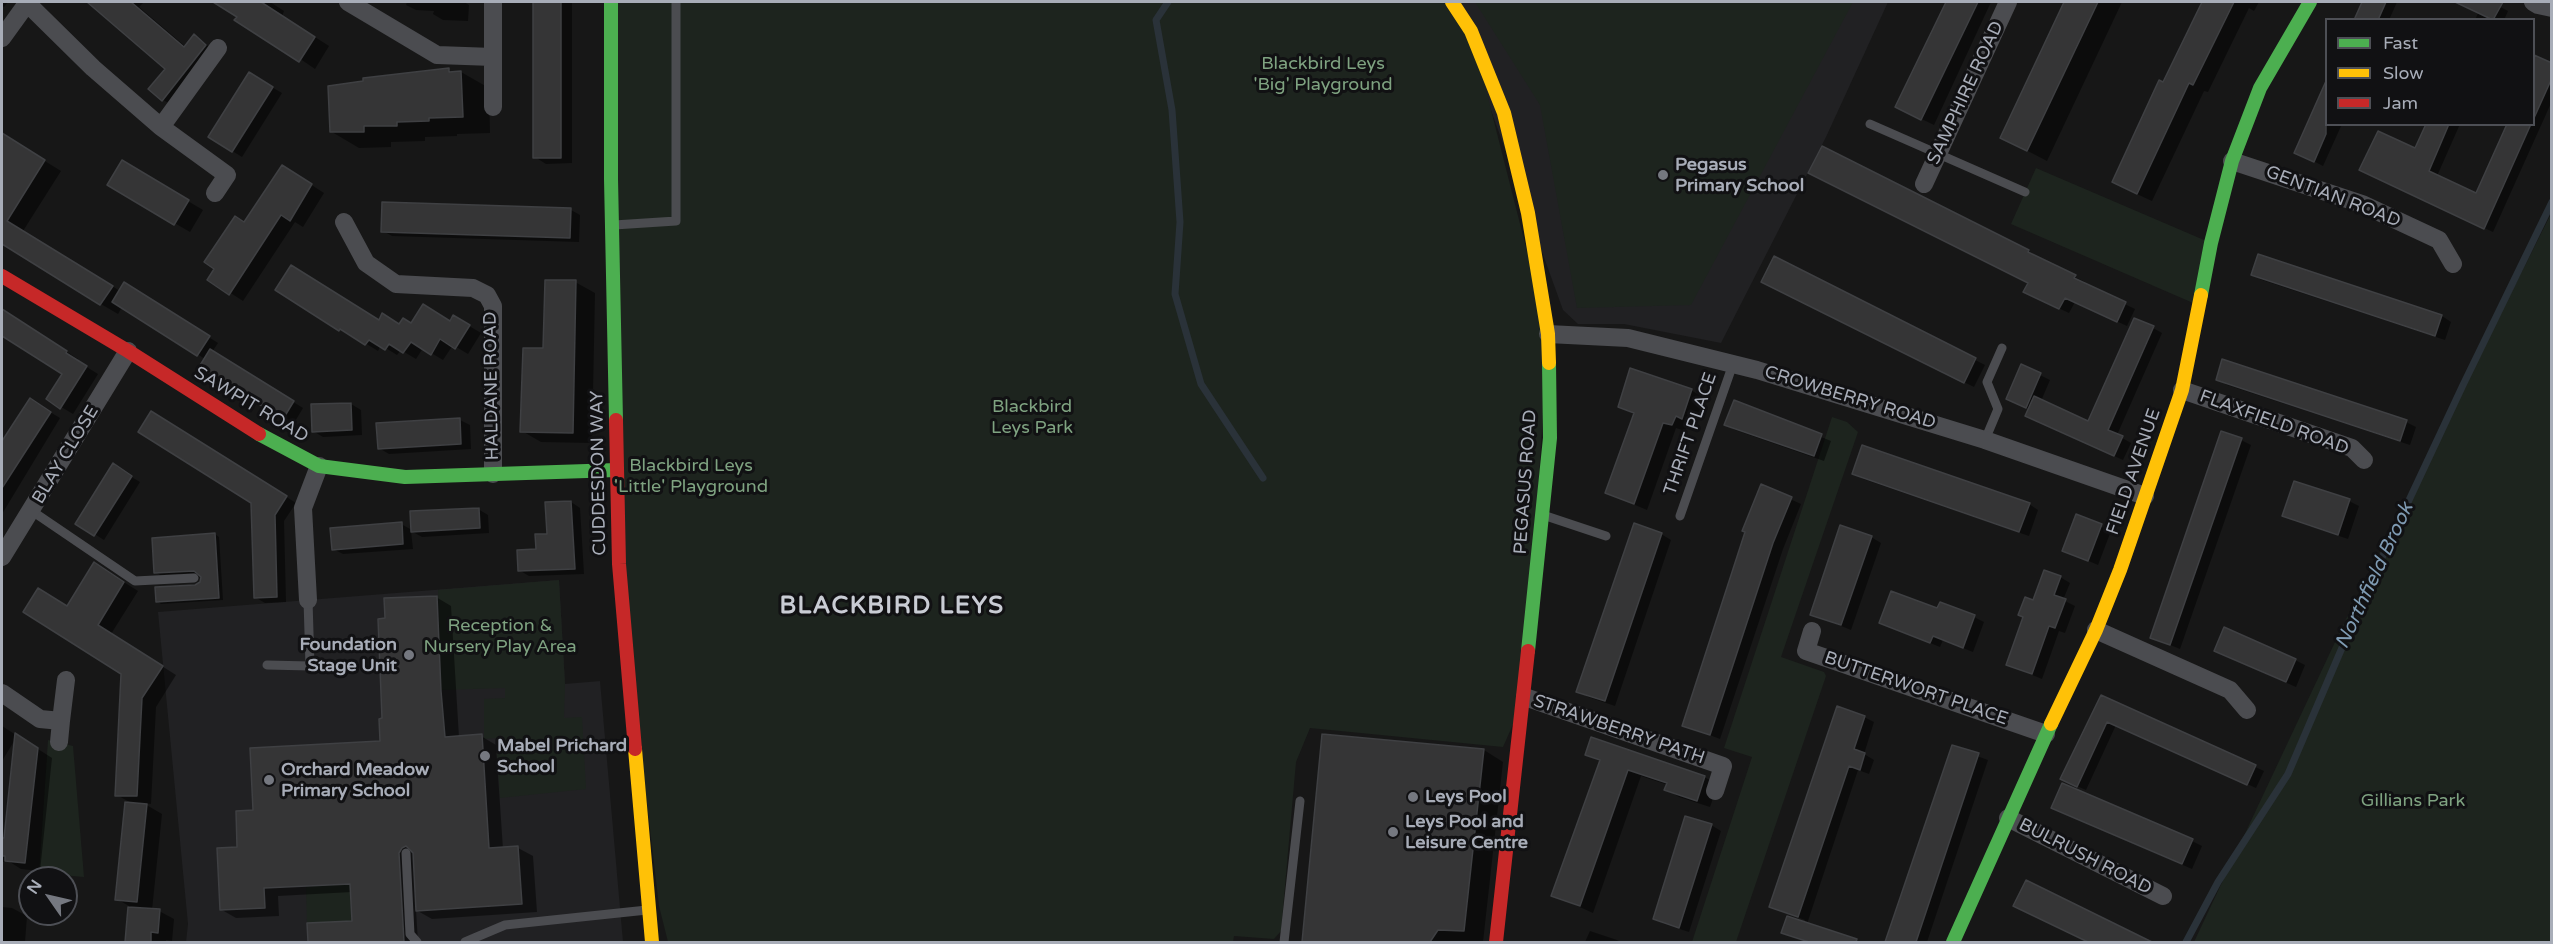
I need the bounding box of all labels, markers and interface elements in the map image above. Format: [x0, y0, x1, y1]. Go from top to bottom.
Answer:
street label: SAMPHIRE ROAD [1923, 18, 2009, 168]
legend [2325, 18, 2535, 126]
text: Fast [2383, 32, 2418, 54]
park label: Blackbird Leys 'Big' Playground [1253, 53, 1393, 96]
text: Slow [2383, 62, 2424, 84]
text: Jam [2383, 92, 2418, 114]
place label: Pegasus Primary School [1675, 154, 1804, 196]
street label: GENTIAN ROAD [2263, 161, 2403, 233]
marker: Pegasus Primary School [1656, 168, 1670, 182]
street label: HALDANE ROAD [480, 311, 504, 461]
street label: SAWPIT ROAD [190, 362, 312, 448]
street label: CROWBERRY ROAD [1762, 362, 1938, 434]
street label: THRIFT PLACE [1660, 370, 1722, 498]
street label: FLAXFIELD ROAD [2196, 386, 2352, 460]
street label: CUDDESDON WAY [587, 390, 611, 556]
park label: Blackbird Leys Park [991, 396, 1073, 438]
street label: BLAY CLOSE [28, 402, 104, 508]
street label: FIELD AVENUE [2102, 406, 2166, 538]
street label: PEGASUS ROAD [1510, 409, 1542, 555]
park label: Blackbird Leys 'Little' Playground [614, 455, 768, 498]
water label: Northfield Brook [2331, 499, 2419, 653]
district label: BLACKBIRD LEYS [779, 593, 1005, 621]
park label: Reception & Nursery Play Area [423, 615, 577, 658]
place label: Foundation Stage Unit [299, 634, 397, 676]
street label: BUTTERWORT PLACE [1821, 647, 2011, 731]
marker: Foundation Stage Unit [402, 648, 416, 662]
street label: STRAWBERRY PATH [1530, 691, 1708, 769]
place label: Mabel Prichard School [497, 735, 627, 777]
marker: Mabel Prichard School [478, 749, 492, 763]
place label: Orchard Meadow Primary School [281, 759, 429, 802]
marker: Orchard Meadow Primary School [262, 773, 276, 787]
place label: Leys Pool [1425, 786, 1507, 808]
marker: Leys Pool [1406, 790, 1420, 804]
park label: Gillians Park [2361, 790, 2465, 812]
place label: Leys Pool and Leisure Centre [1405, 811, 1528, 854]
street label: BULRUSH ROAD [2015, 814, 2155, 900]
marker: Leys Pool and Leisure Centre [1386, 825, 1400, 839]
north arrow [18, 866, 78, 926]
text: N [23, 876, 47, 898]

